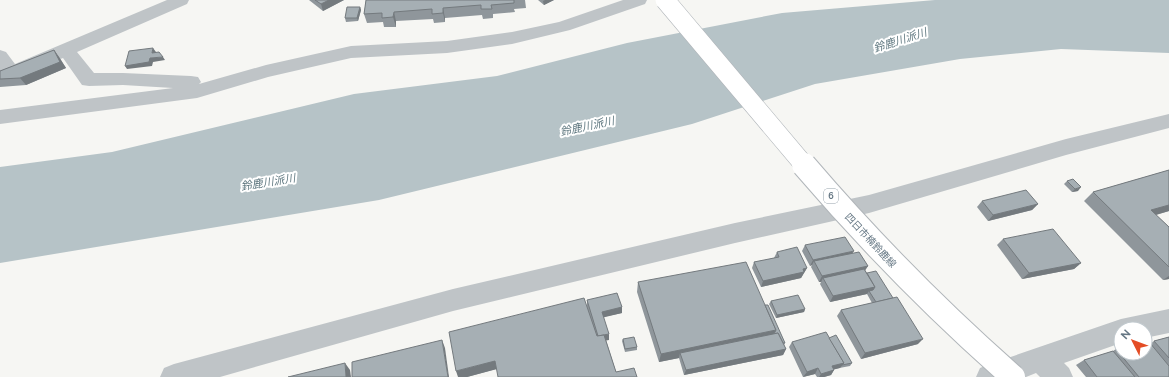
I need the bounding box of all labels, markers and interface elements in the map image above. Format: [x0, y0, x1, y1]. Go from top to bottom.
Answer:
water label: 鈴鹿川派川 [872, 25, 929, 55]
water label: 鈴鹿川派川 [559, 114, 616, 139]
water label: 鈴鹿川派川 [240, 172, 297, 193]
road number: 6 [824, 189, 838, 203]
street label: 四日市楠鈴鹿線 [843, 211, 899, 270]
north arrow [1113, 321, 1153, 361]
text: N [1118, 327, 1134, 342]

